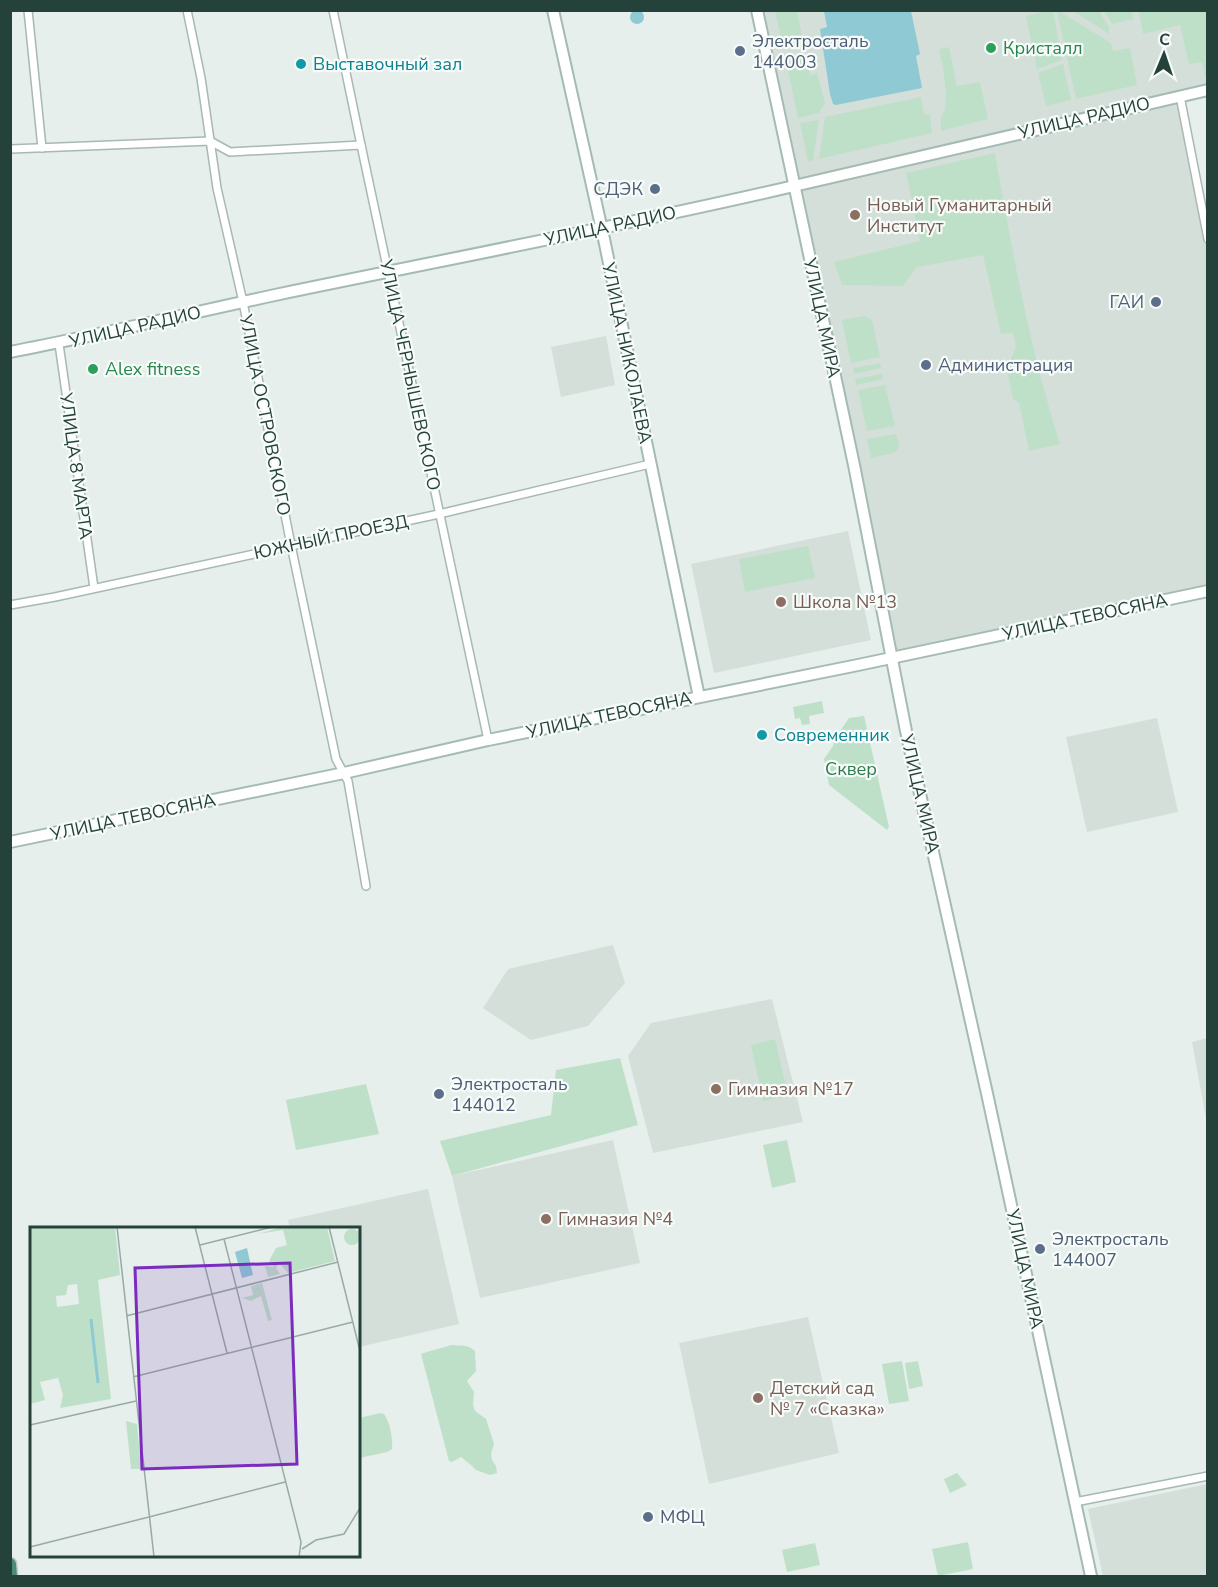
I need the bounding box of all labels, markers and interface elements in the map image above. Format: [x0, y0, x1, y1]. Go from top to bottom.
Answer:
north arrow [1134, 24, 1194, 84]
place label: Электросталь 144003 [752, 29, 869, 74]
text: С [1159, 29, 1170, 51]
place label: Кристалл [1003, 36, 1083, 60]
marker: Кристалл [984, 41, 998, 55]
marker: Электросталь 144003 [733, 44, 747, 58]
place label: Выставочный зал [313, 52, 462, 76]
marker: Выставочный зал [294, 57, 308, 71]
street label: УЛИЦА РАДИО [1015, 91, 1152, 145]
place label: СДЭК [593, 177, 643, 201]
marker: СДЭК [648, 182, 662, 196]
place label: Новый Гуманитарный Институт [867, 193, 1052, 238]
street label: УЛИЦА РАДИО [541, 200, 678, 252]
marker: Новый Гуманитарный Институт [848, 208, 862, 222]
street label: УЛИЦА МИРА [797, 255, 846, 380]
street label: УЛИЦА ЧЕРНЫШЕВСКОГО [374, 256, 446, 493]
street label: УЛИЦА НИКОЛАЕВА [596, 259, 658, 446]
place label: ГАИ [1109, 290, 1144, 314]
marker: ГАИ [1149, 295, 1163, 309]
street label: УЛИЦА РАДИО [66, 300, 203, 354]
street label: УЛИЦА ОСТРОВСКОГО [233, 311, 296, 518]
place label: Администрация [938, 353, 1073, 377]
place label: Alex fitness [105, 357, 200, 381]
marker: Администрация [919, 358, 933, 372]
marker: Alex fitness [86, 362, 100, 376]
street label: УЛИЦА 8 МАРТА [54, 390, 98, 541]
street label: ЮЖНЫЙ ПРОЕЗД [252, 509, 410, 565]
street label: УЛИЦА ТЕВОСЯНА [999, 588, 1170, 646]
place label: Школа №13 [793, 590, 897, 614]
marker: Школа №13 [774, 595, 788, 609]
street label: УЛИЦА ТЕВОСЯНА [523, 686, 694, 744]
place label: Современник [774, 723, 890, 747]
marker: Современник [755, 728, 769, 742]
street label: УЛИЦА МИРА [894, 731, 945, 856]
park label: Сквер [825, 757, 877, 781]
street label: УЛИЦА ТЕВОСЯНА [47, 788, 218, 846]
place label: Электросталь 144012 [451, 1072, 568, 1117]
place label: Гимназия №17 [728, 1077, 854, 1101]
marker: Гимназия №17 [709, 1082, 723, 1096]
marker: Электросталь 144012 [432, 1087, 446, 1101]
street label: УЛИЦА МИРА [1000, 1206, 1049, 1331]
place label: Гимназия №4 [558, 1207, 673, 1231]
marker: Гимназия №4 [539, 1212, 553, 1226]
inset map [30, 1227, 360, 1557]
place label: Электросталь 144007 [1052, 1227, 1169, 1272]
marker: Электросталь 144007 [1033, 1242, 1047, 1256]
place label: Детский сад № 7 «Сказка» [770, 1376, 885, 1421]
marker: Детский сад № 7 «Сказка» [751, 1391, 765, 1405]
place label: МФЦ [660, 1505, 705, 1529]
marker: МФЦ [641, 1510, 655, 1524]

